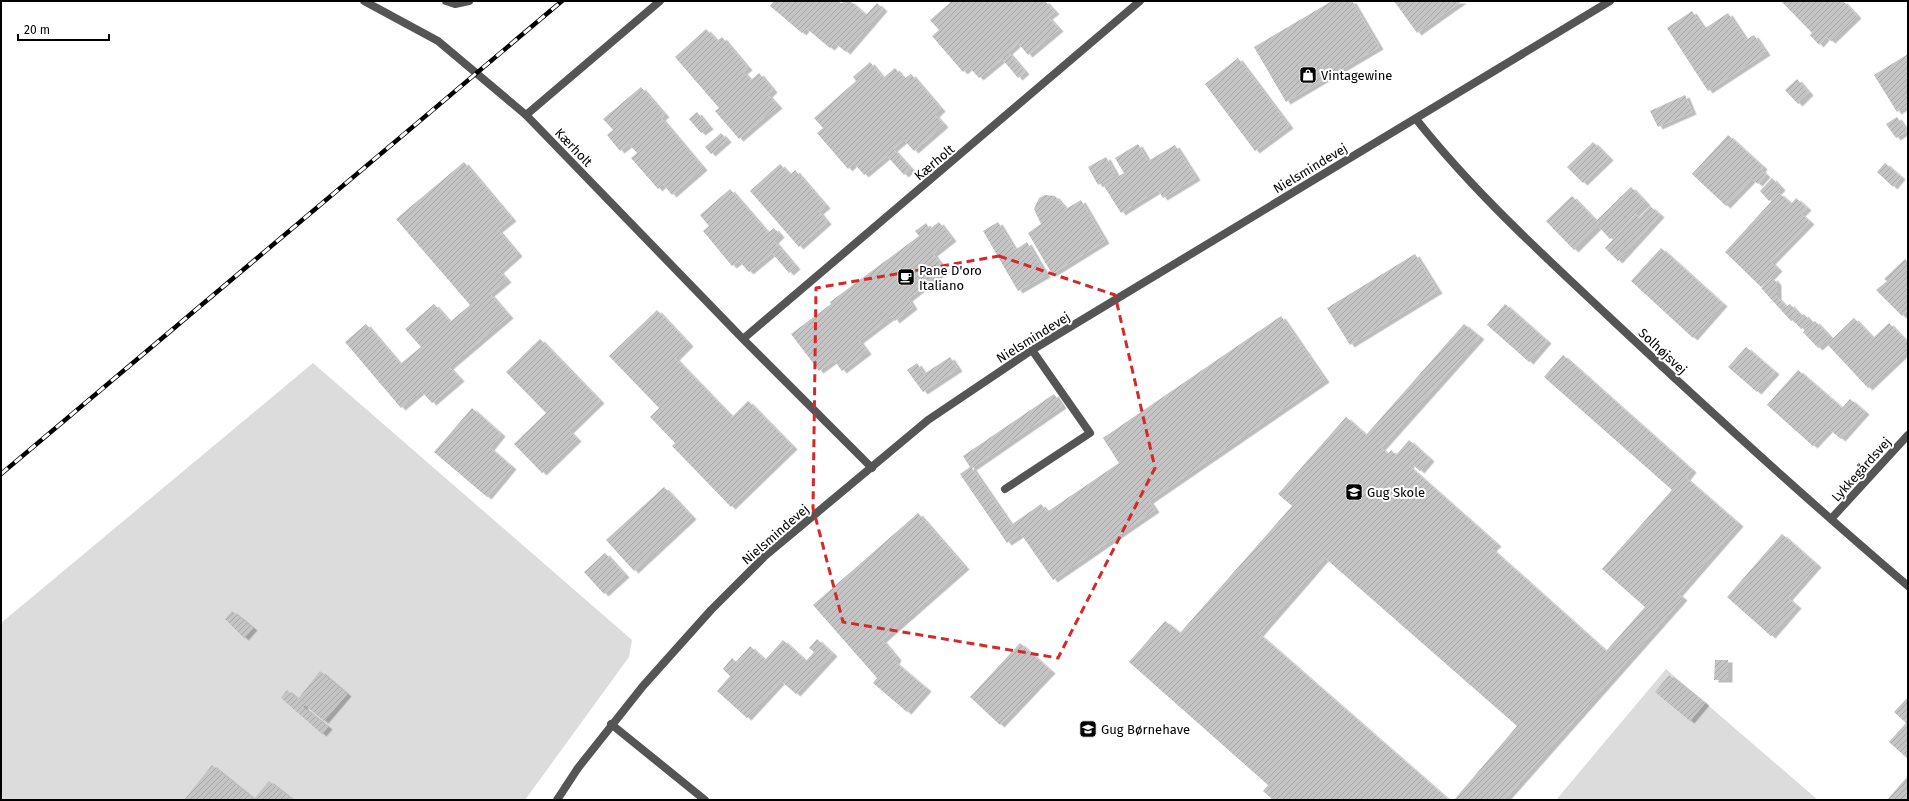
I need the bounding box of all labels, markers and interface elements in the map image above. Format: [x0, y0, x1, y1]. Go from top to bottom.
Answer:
scale bar [18, 16, 109, 42]
text: 20 m [24, 23, 50, 37]
shop icon: Vintagewine [1298, 65, 1318, 85]
place label: Vintagewine [1321, 68, 1392, 83]
street label: Kærholt [552, 125, 596, 170]
street label: Nielsmindevej [1270, 140, 1350, 196]
street label: Kærholt [911, 141, 958, 183]
place label: Pane D'oro Italiano [919, 263, 982, 293]
cafe icon: Pane D'oro Italiano [896, 267, 916, 287]
street label: Nielsmindevej [994, 309, 1073, 366]
street label: Solhøjsvej [1636, 325, 1690, 377]
street label: Lykkegårdsvej [1829, 434, 1894, 505]
school or university icon: Gug Skole [1344, 482, 1364, 502]
place label: Gug Skole [1367, 485, 1425, 500]
street label: Nielsmindevej [739, 501, 812, 568]
school or university icon: Gug Børnehave [1078, 719, 1098, 739]
place label: Gug Børnehave [1101, 722, 1190, 737]

